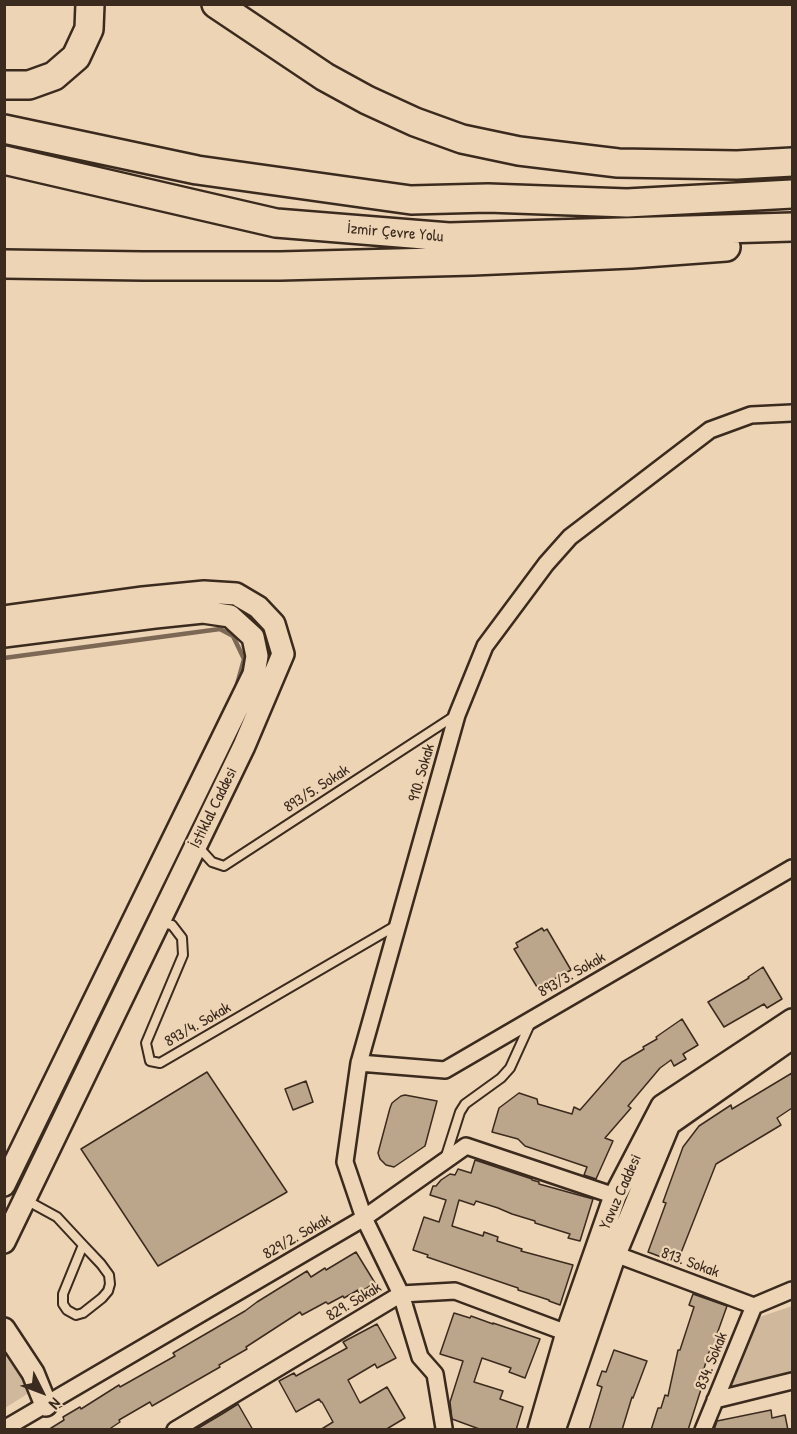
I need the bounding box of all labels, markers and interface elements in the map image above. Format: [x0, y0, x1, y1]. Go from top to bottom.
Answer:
street label: İzmir Çevre Yolu [346, 219, 444, 247]
street label: 910. Sokak [405, 742, 439, 804]
street label: 893/5. Sokak [281, 761, 353, 817]
street label: İstiklal Caddesi [186, 764, 242, 852]
street label: 893/3. Sokak [535, 948, 609, 1002]
street label: 893/4. Sokak [162, 998, 234, 1052]
street label: Yavuz Caddesi [596, 1151, 646, 1233]
street label: 829/2. Sokak [260, 1210, 334, 1264]
street label: 813. Sokak [658, 1244, 722, 1282]
street label: 829. Sokak [323, 1278, 385, 1326]
street label: 834. Sokak [692, 1329, 732, 1393]
north arrow [12, 1362, 72, 1422]
text: N [44, 1394, 66, 1415]

